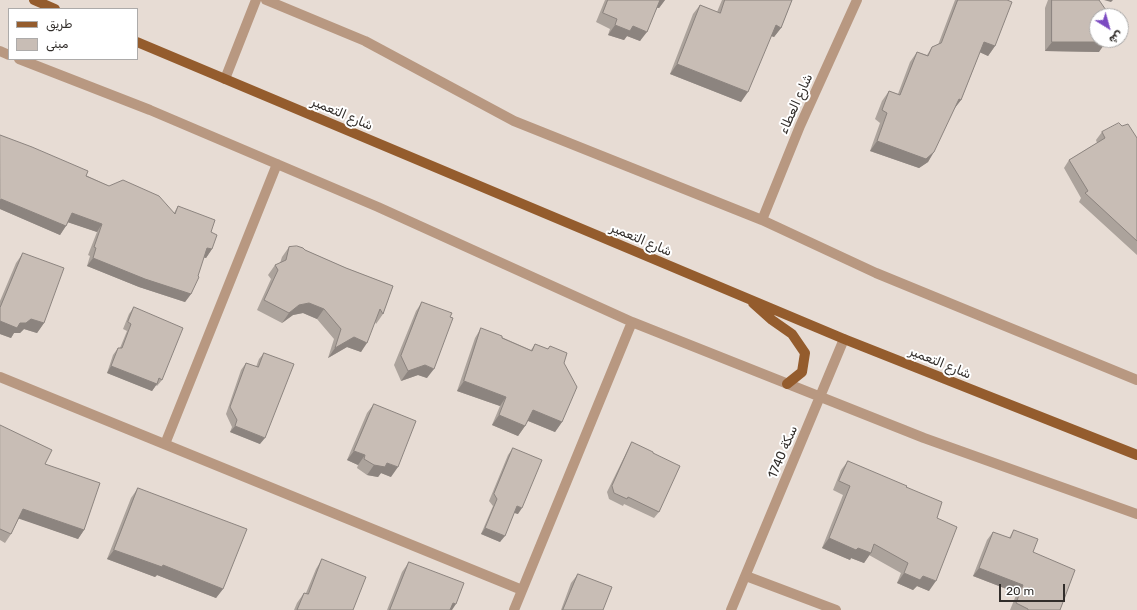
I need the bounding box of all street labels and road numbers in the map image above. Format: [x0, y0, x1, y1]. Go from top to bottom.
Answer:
street label: شارع العطاء [776, 71, 816, 137]
street label: شارع التعمير [309, 94, 375, 134]
street label: شارع التعمير [608, 220, 674, 260]
street label: شارع التعمير [907, 343, 973, 383]
street label: سكة 1740 [765, 423, 801, 481]

